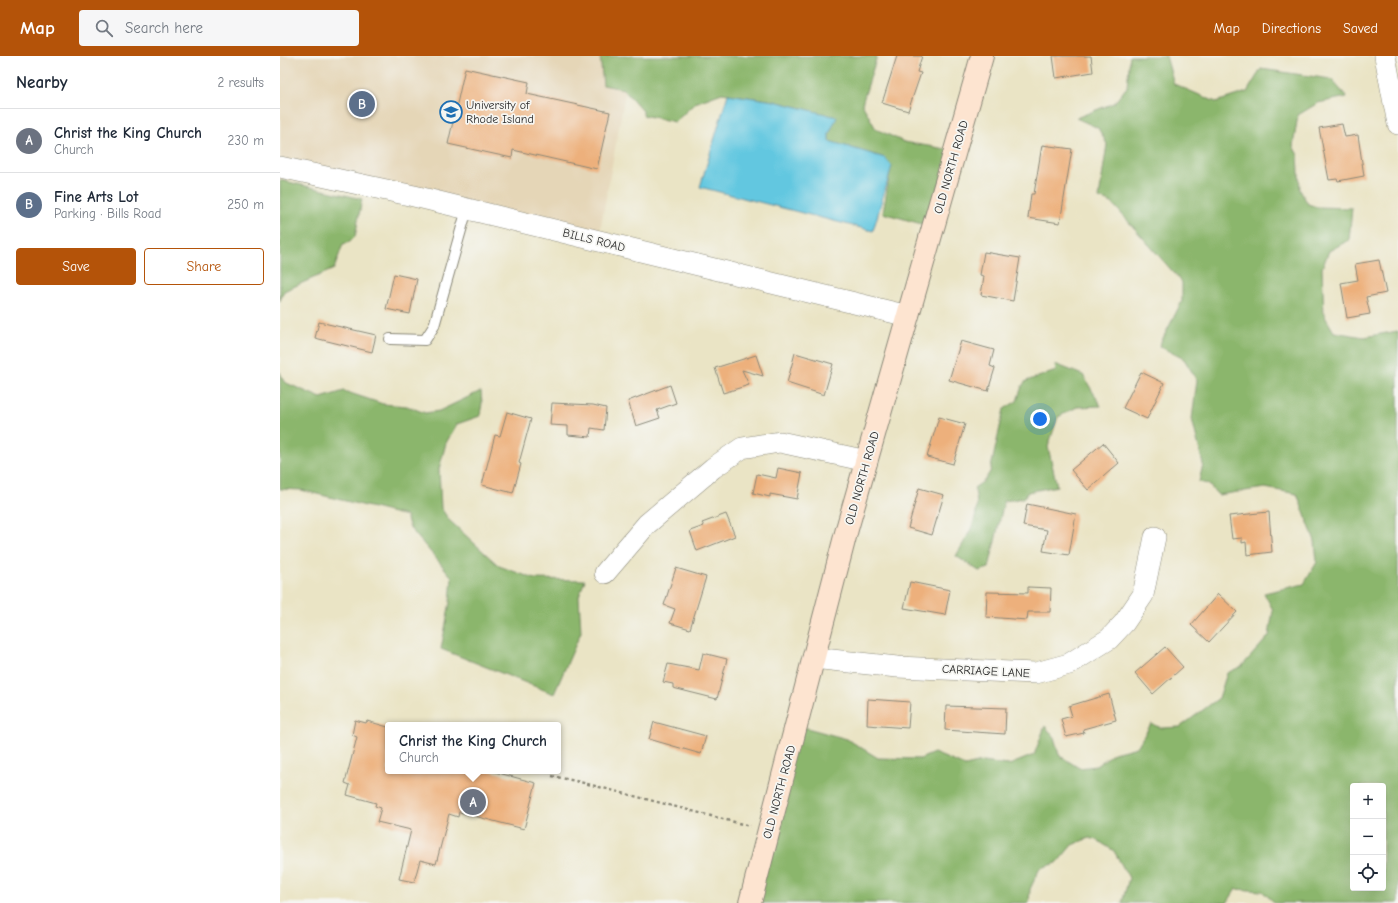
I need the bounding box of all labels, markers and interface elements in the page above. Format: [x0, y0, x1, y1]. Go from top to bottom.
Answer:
search box [79, 10, 359, 46]
text: Map [20, 17, 55, 39]
icon: search [93, 17, 115, 39]
text: Search here [125, 19, 203, 37]
text: Map [1213, 20, 1240, 37]
text: Directions [1262, 20, 1321, 37]
text: Saved [1343, 20, 1378, 37]
text: Nearby [16, 73, 67, 92]
text: 2 results [217, 75, 264, 90]
pin: B [349, 89, 375, 119]
place label: University of Rhode Island [466, 98, 534, 126]
school or university icon: University of Rhode Island [438, 99, 464, 125]
street label: OLD NORTH ROAD [931, 119, 971, 215]
text: Christ the King Church [54, 124, 202, 142]
text: A [25, 133, 33, 148]
text: 230 m [228, 133, 264, 148]
text: Church [54, 142, 94, 157]
text: Fine Arts Lot [54, 188, 138, 206]
text: B [25, 197, 33, 212]
text: 250 m [227, 197, 264, 212]
text: Parking · Bills Road [54, 206, 161, 221]
street label: BILLS ROAD [561, 225, 627, 255]
button: Save [16, 248, 136, 285]
button: Share [144, 248, 264, 285]
your location [1030, 409, 1050, 429]
street label: OLD NORTH ROAD [842, 430, 882, 526]
street label: CARRIAGE LANE [942, 662, 1030, 680]
popup [385, 722, 561, 774]
text: Christ the King Church [399, 732, 547, 750]
street label: OLD NORTH ROAD [760, 744, 798, 840]
text: Church [399, 750, 439, 765]
map controls [1350, 783, 1386, 891]
button: + [1350, 783, 1386, 819]
pin: A [460, 787, 486, 817]
button: − [1350, 819, 1386, 855]
button: locate [1350, 855, 1386, 891]

